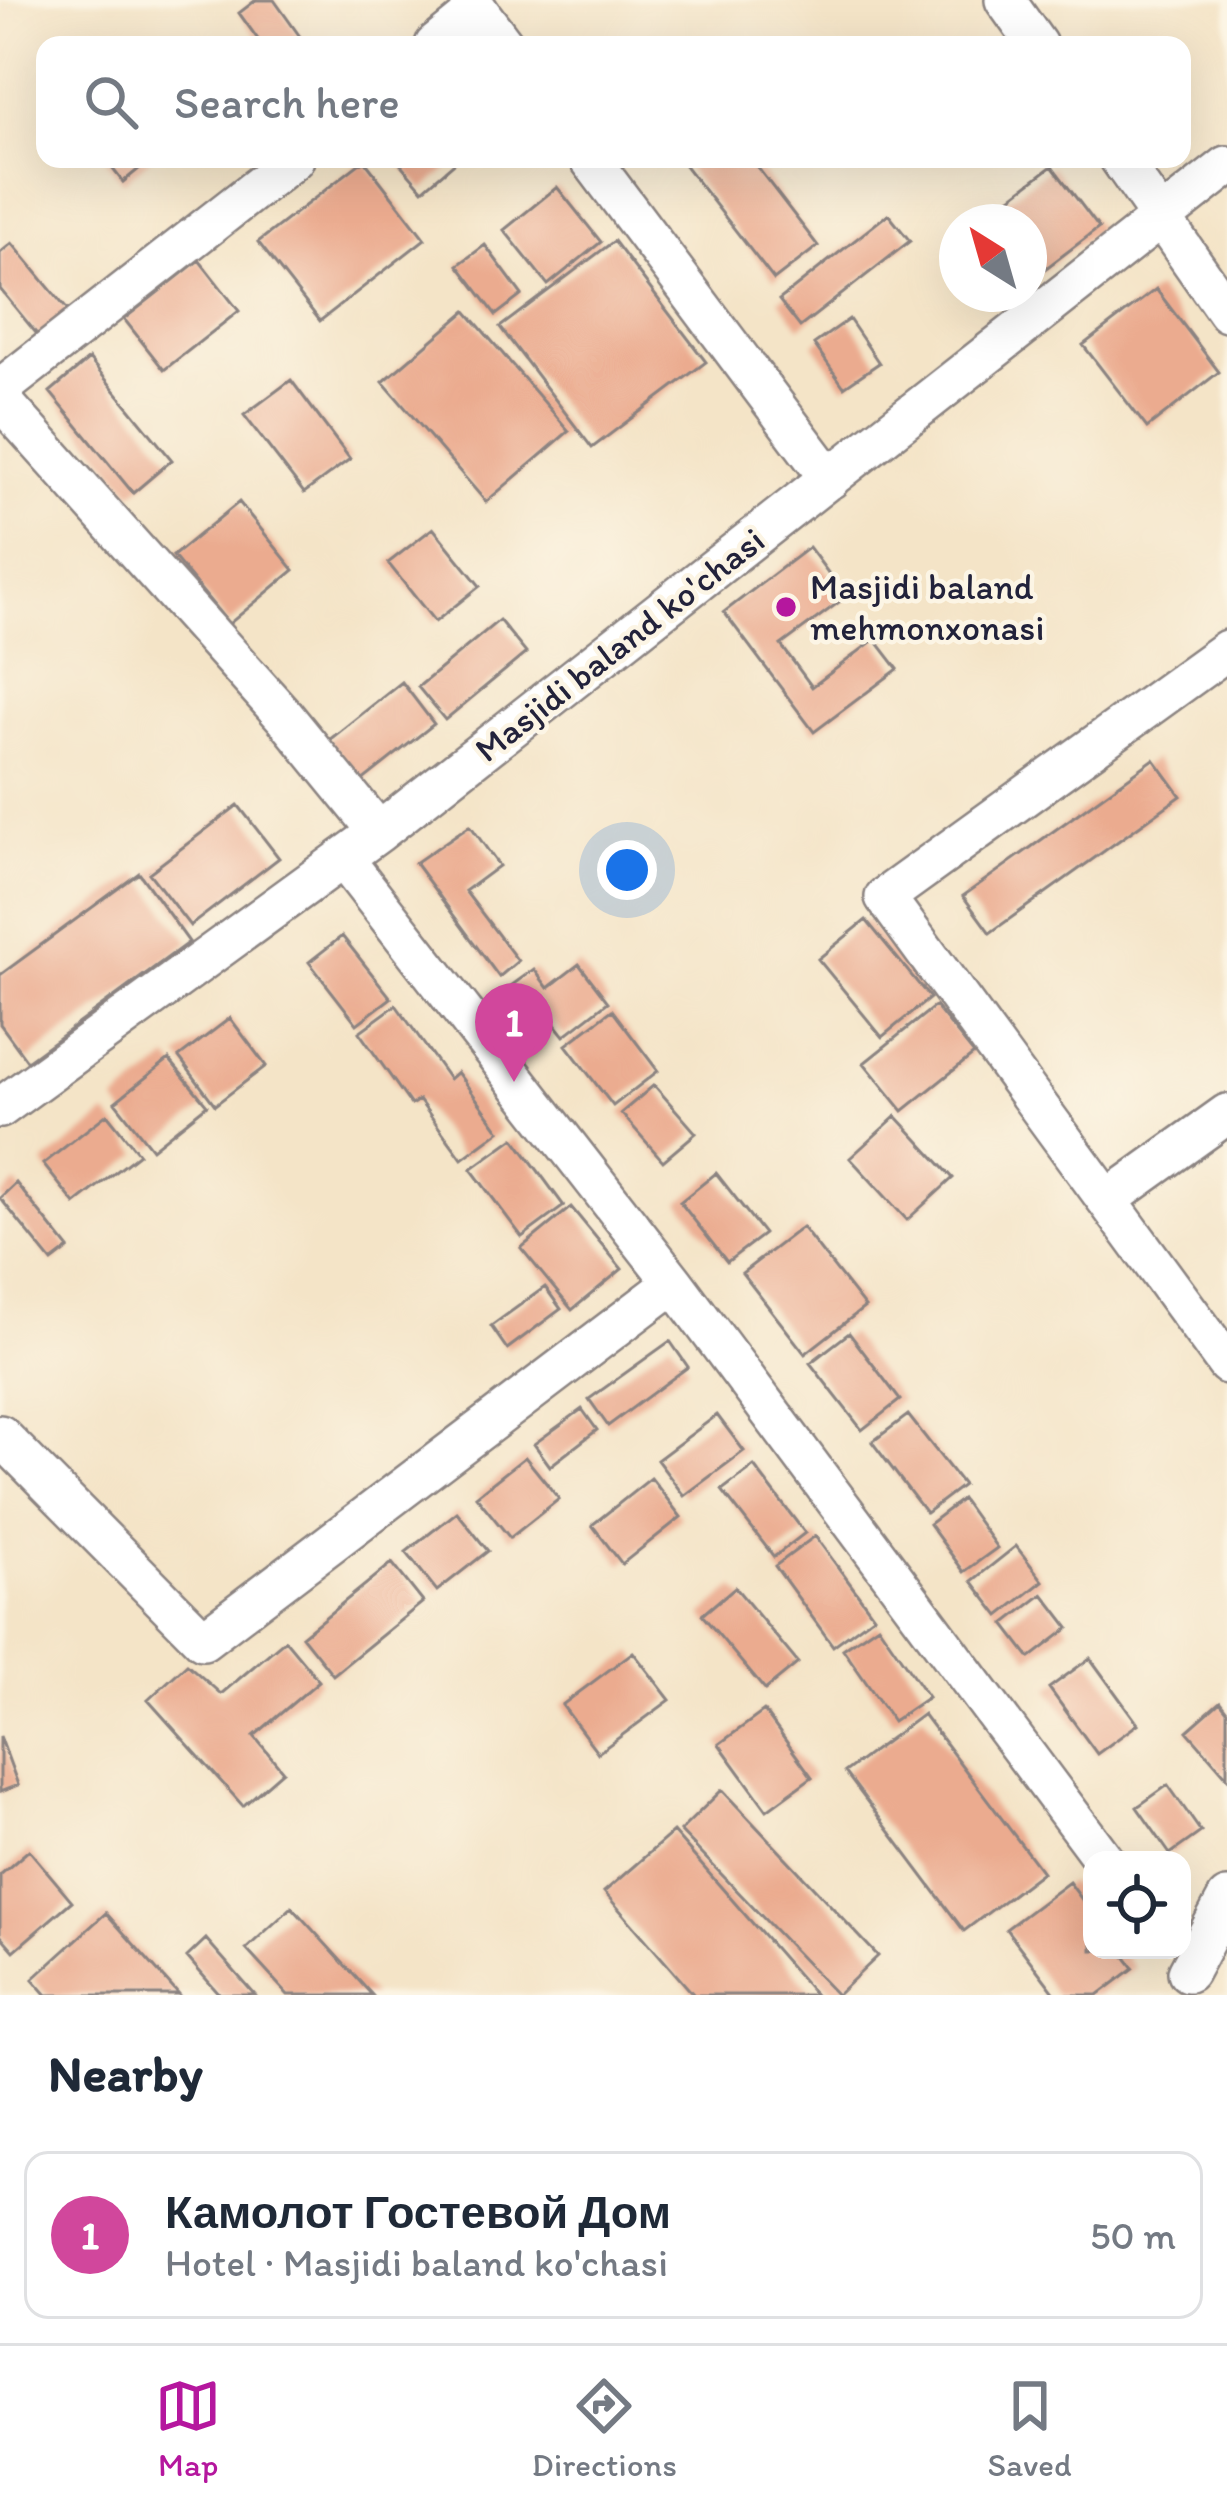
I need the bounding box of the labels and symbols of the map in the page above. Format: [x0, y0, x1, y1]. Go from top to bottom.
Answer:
north arrow [939, 204, 1047, 312]
street label: Masjidi baland ko'chasi [466, 518, 773, 771]
place label: Masjidi baland mehmonxonasi [810, 565, 1044, 649]
marker: Masjidi baland mehmonxonasi [773, 594, 799, 620]
your location [597, 840, 657, 900]
pin: 1 [475, 983, 553, 1082]

